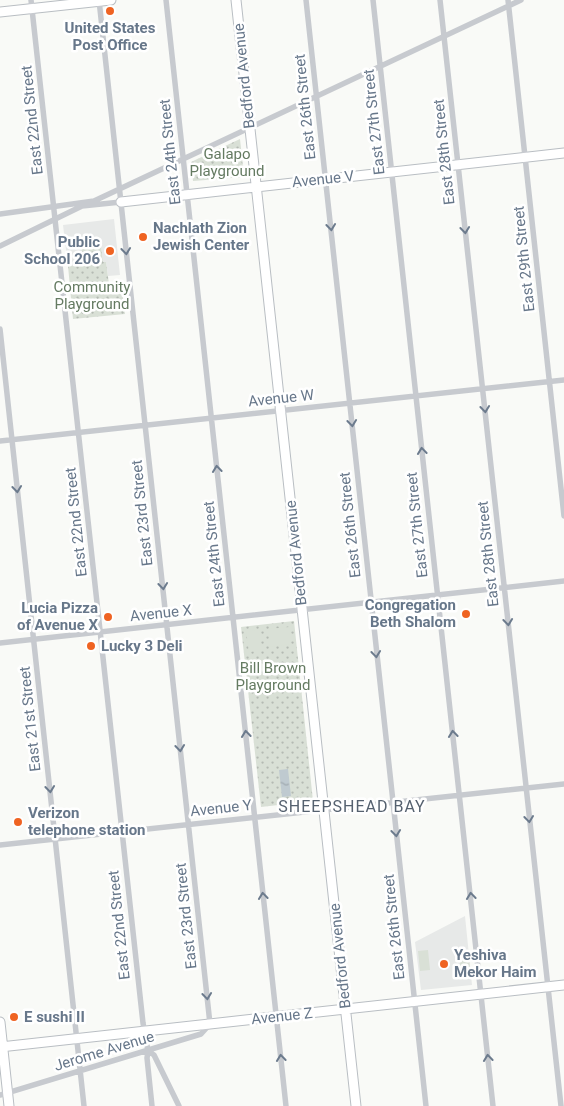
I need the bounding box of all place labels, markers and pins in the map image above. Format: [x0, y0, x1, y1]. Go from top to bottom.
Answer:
marker: United States Post Office [104, 5, 116, 17]
place label: United States Post Office [65, 19, 156, 54]
place label: Nachlath Zion Jewish Center [153, 219, 250, 254]
marker: Nachlath Zion Jewish Center [137, 231, 149, 243]
place label: Public School 206 [24, 233, 100, 268]
marker: Public School 206 [104, 245, 116, 257]
place label: Congregation Beth Shalom [365, 596, 456, 631]
place label: Lucia Pizza of Avenue X [17, 599, 98, 634]
marker: Congregation Beth Shalom [460, 608, 472, 620]
marker: Lucia Pizza of Avenue X [102, 611, 114, 623]
place label: Lucky 3 Deli [101, 637, 183, 655]
marker: Lucky 3 Deli [85, 640, 97, 652]
place label: Verizon telephone station [28, 804, 146, 839]
marker: Verizon telephone station [12, 816, 24, 828]
place label: Yeshiva Mekor Haim [454, 946, 537, 981]
marker: Yeshiva Mekor Haim [438, 958, 450, 970]
place label: E sushi II [24, 1008, 85, 1026]
marker: E sushi II [8, 1011, 20, 1023]

